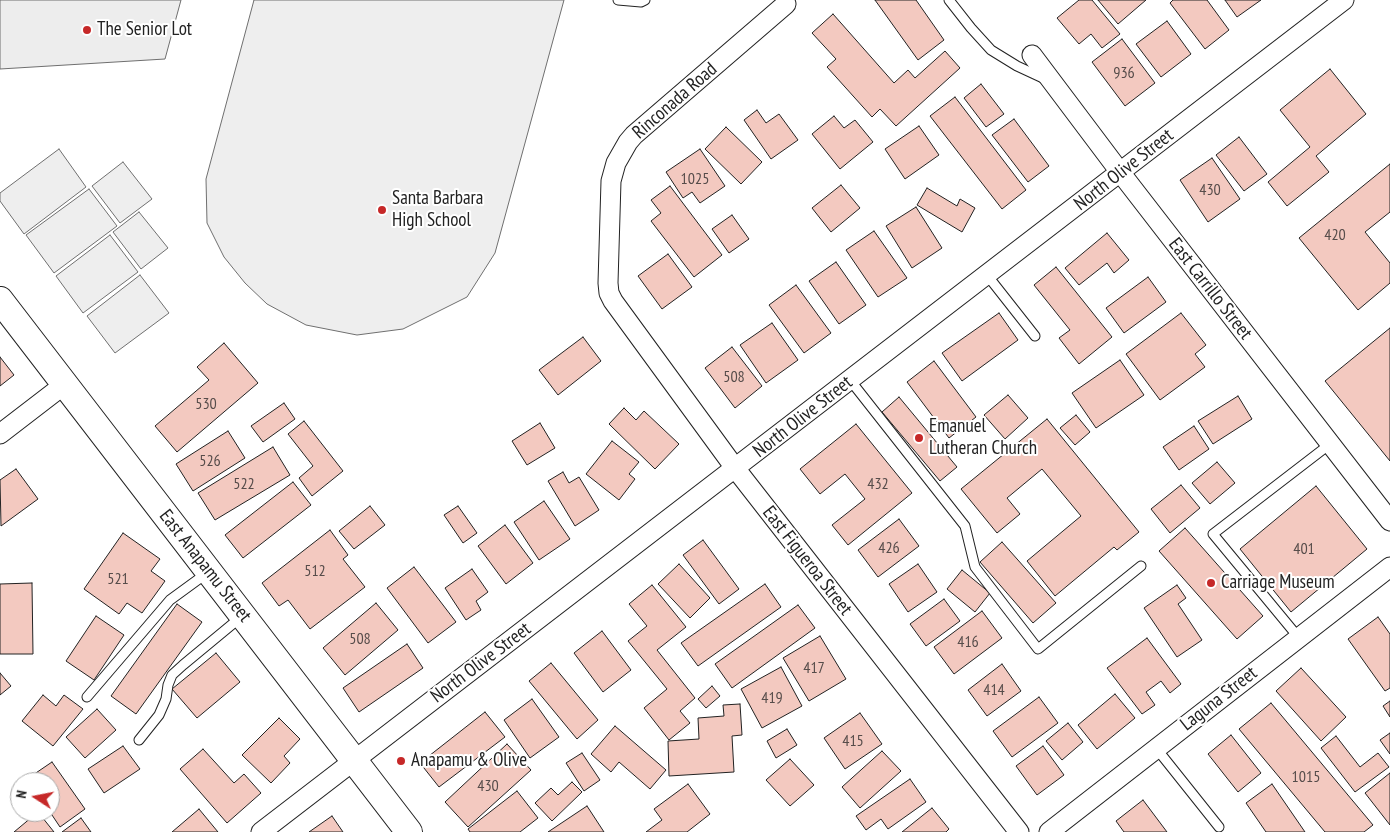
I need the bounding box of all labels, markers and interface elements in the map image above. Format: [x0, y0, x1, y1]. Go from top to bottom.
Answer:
place label: The Senior Lot [97, 19, 192, 41]
marker: The Senior Lot [81, 24, 93, 36]
street label: Rinconada Road [628, 58, 722, 144]
house number: 936 [1113, 63, 1135, 83]
street label: North Olive Street [1070, 124, 1178, 216]
house number: 1025 [681, 169, 709, 189]
house number: 430 [1199, 180, 1221, 200]
place label: Santa Barbara High School [392, 188, 483, 232]
marker: Santa Barbara High School [376, 204, 388, 216]
house number: 420 [1324, 225, 1346, 245]
street label: East Carrillo Street [1163, 234, 1257, 344]
house number: 508 [723, 367, 745, 387]
street label: North Olive Street [749, 371, 857, 463]
house number: 530 [195, 394, 217, 414]
place label: Emanuel Lutheran Church [929, 416, 1037, 460]
marker: Emanuel Lutheran Church [913, 432, 925, 444]
house number: 526 [199, 451, 221, 471]
house number: 522 [233, 474, 255, 494]
house number: 432 [867, 474, 889, 494]
street label: East Figueroa Street [757, 502, 857, 620]
street label: East Anapamu Street [154, 505, 256, 627]
house number: 426 [878, 538, 900, 558]
house number: 401 [1293, 539, 1315, 559]
house number: 512 [304, 561, 326, 581]
house number: 521 [107, 569, 129, 589]
place label: Carriage Museum [1221, 572, 1335, 594]
marker: Carriage Museum [1205, 577, 1217, 589]
street label: North Olive Street [427, 618, 535, 708]
house number: 508 [349, 629, 371, 649]
house number: 416 [957, 632, 979, 652]
house number: 417 [803, 658, 825, 678]
street label: Laguna Street [1176, 662, 1262, 736]
house number: 414 [983, 680, 1005, 700]
house number: 419 [761, 688, 783, 708]
house number: 415 [842, 731, 864, 751]
place label: Anapamu & Olive [411, 750, 527, 772]
marker: Anapamu & Olive [395, 755, 407, 767]
house number: 1015 [1292, 767, 1320, 787]
north arrow [10, 772, 60, 822]
house number: 430 [477, 776, 499, 796]
text: N [12, 789, 31, 800]

